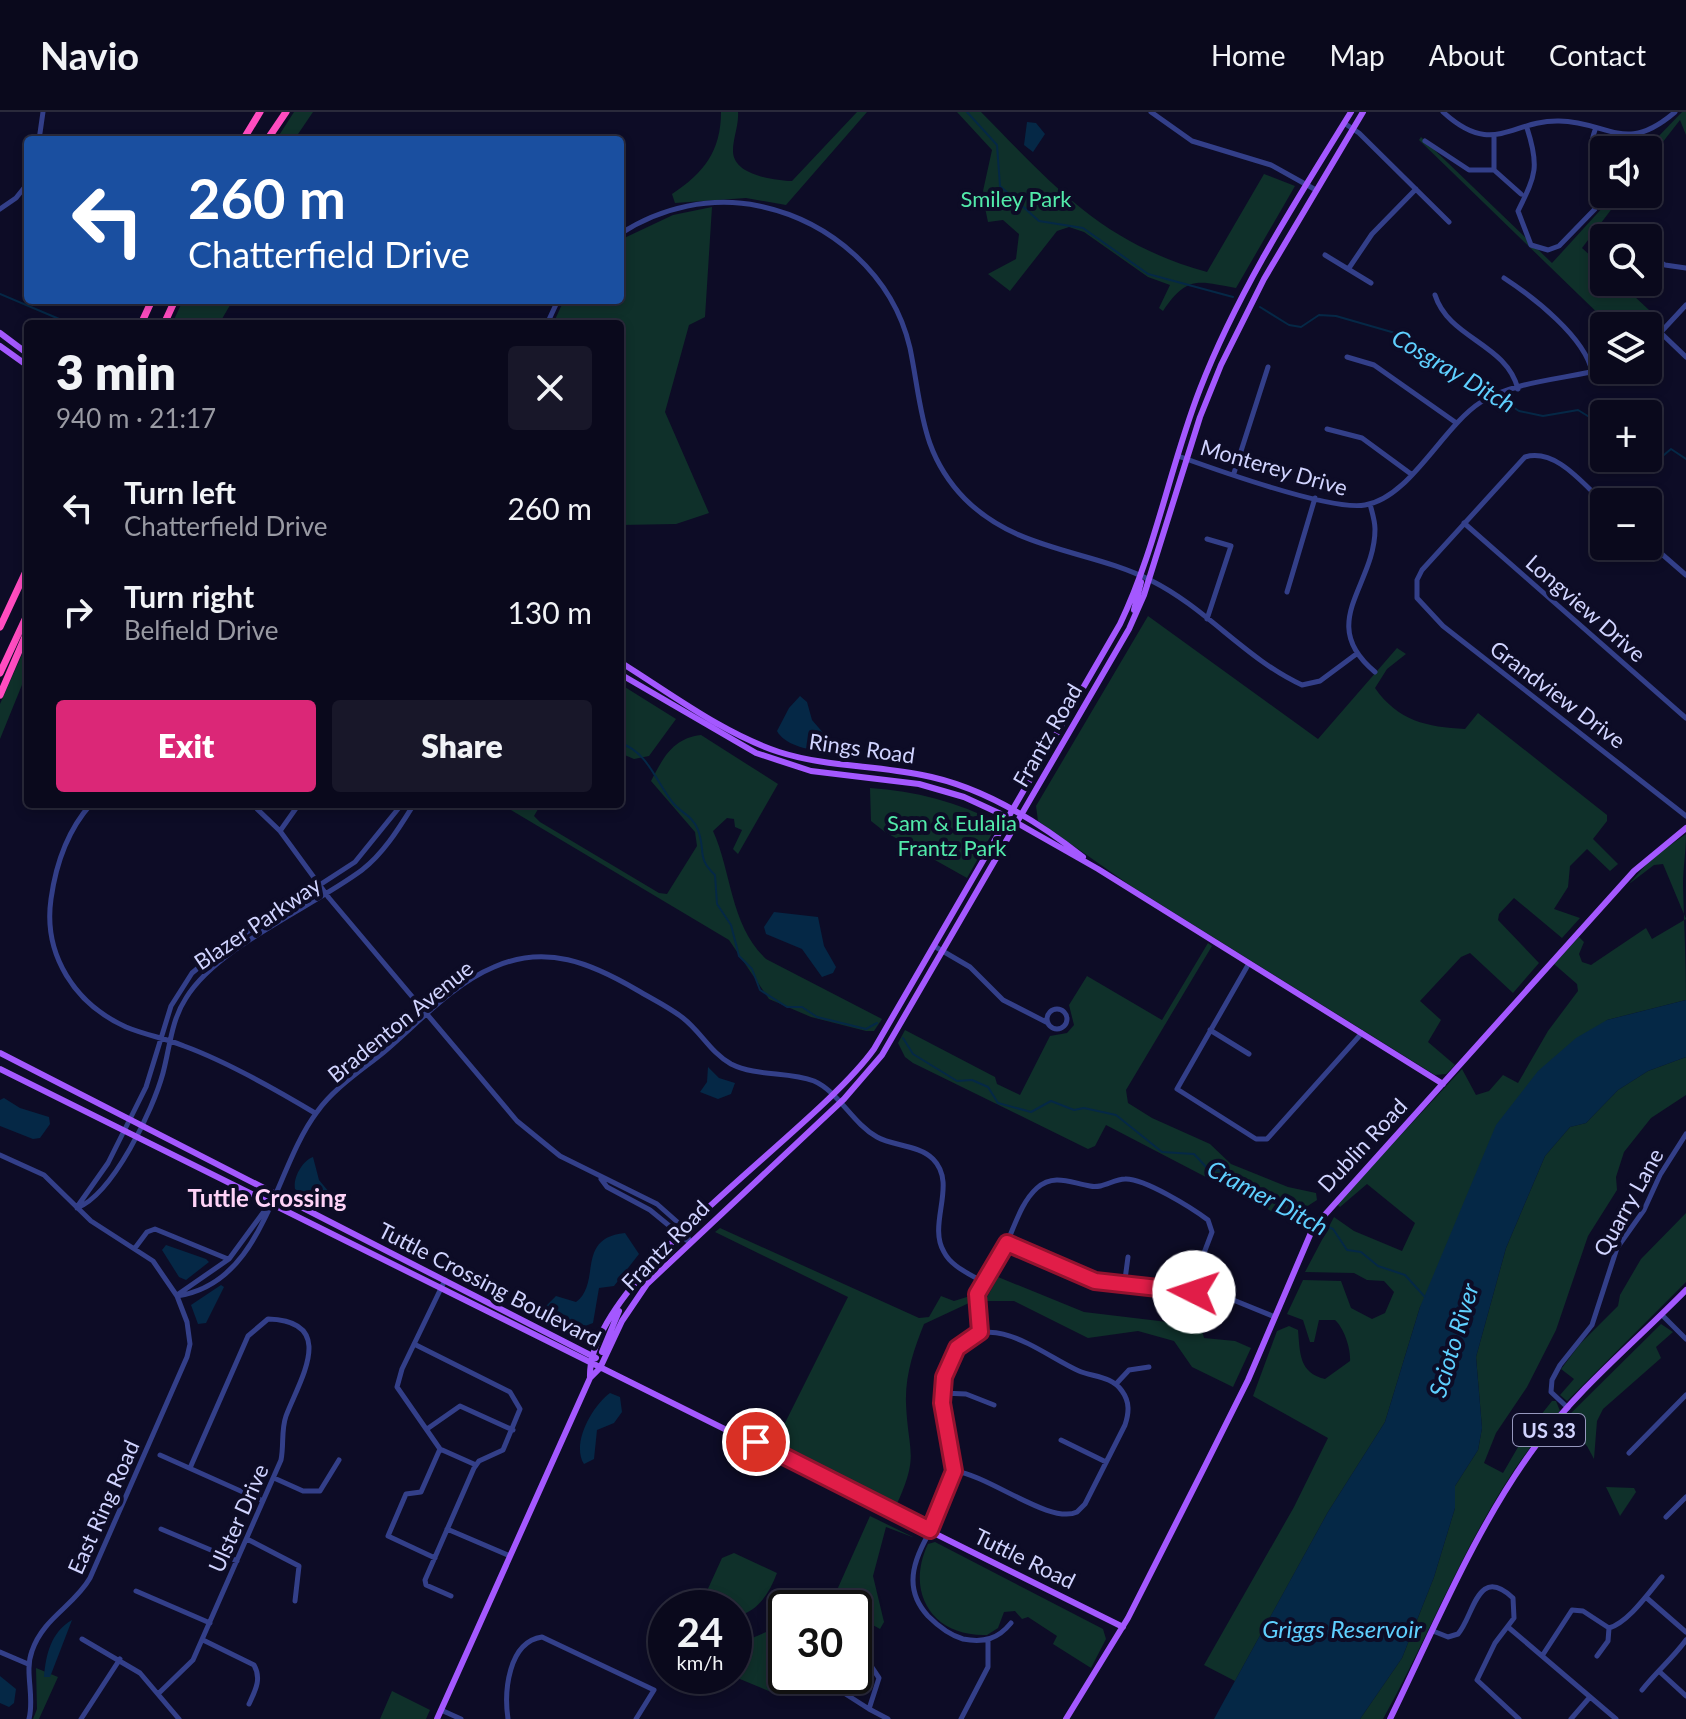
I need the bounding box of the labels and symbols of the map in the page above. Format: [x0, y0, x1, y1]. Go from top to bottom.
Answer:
park label: Smiley Park [960, 185, 1072, 212]
water label: Cosgray Ditch [1387, 322, 1521, 418]
street label: Monterey Drive [1197, 433, 1351, 501]
street label: Longview Drive [1521, 549, 1651, 667]
street label: Grandview Drive [1485, 634, 1631, 754]
street label: Frantz Road [1007, 679, 1087, 791]
street label: Rings Road [807, 727, 917, 769]
park label: Sam & Eulalia Frantz Park [887, 809, 1017, 861]
street label: Blazer Parkway [189, 870, 326, 975]
street label: Bradenton Avenue [322, 954, 478, 1088]
street label: Dublin Road [1312, 1093, 1412, 1197]
street label: Quarry Lane [1587, 1143, 1669, 1261]
water label: Cramer Ditch [1203, 1153, 1333, 1241]
district label: Tuttle Crossing [188, 1183, 347, 1212]
street label: Frantz Road [615, 1194, 715, 1296]
street label: Tuttle Crossing Boulevard [374, 1216, 606, 1352]
position arrow [1152, 1250, 1236, 1334]
water label: Scioto River [1422, 1279, 1484, 1400]
pin [722, 1408, 790, 1476]
road number: US 33 [1513, 1414, 1585, 1446]
street label: East Ring Road [61, 1436, 145, 1578]
street label: Ulster Drive [202, 1460, 274, 1576]
street label: Tuttle Road [970, 1522, 1080, 1594]
speed limit sign: 30 [768, 1590, 872, 1694]
water label: Griggs Reservoir [1262, 1614, 1423, 1643]

